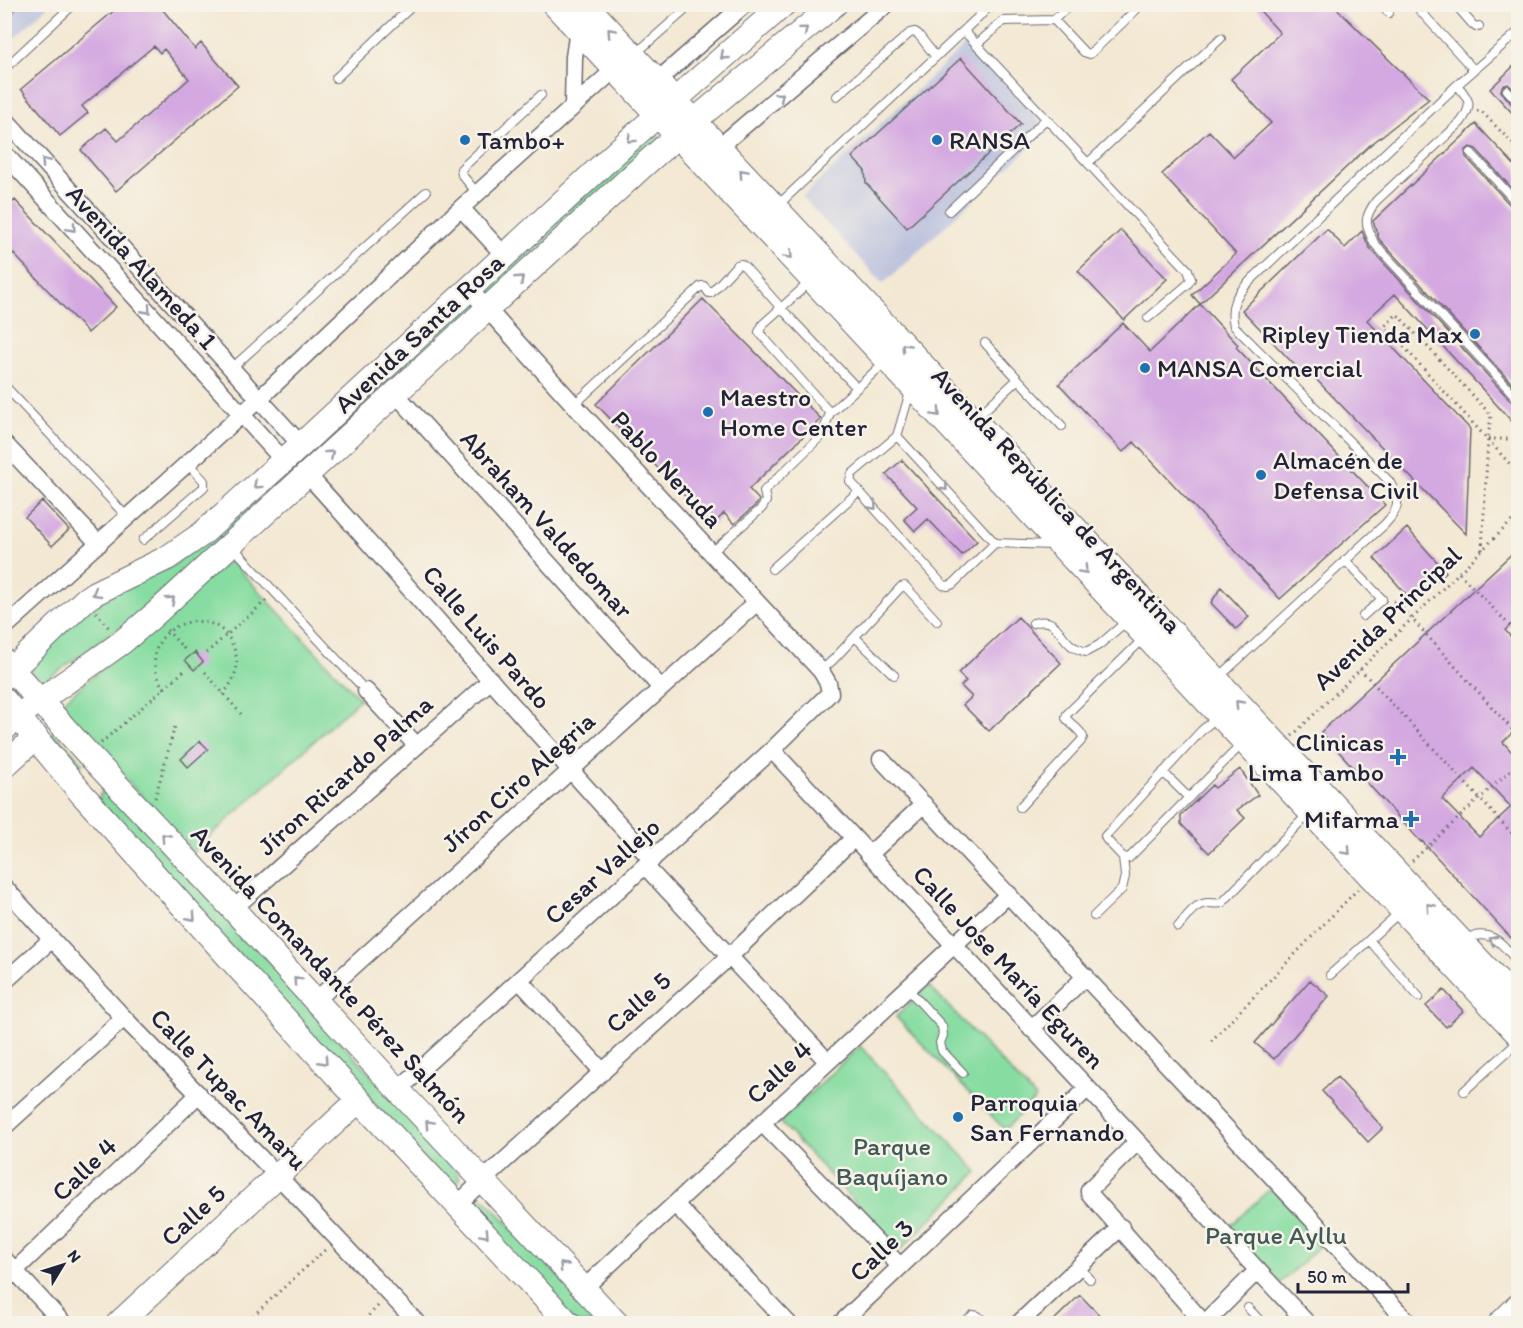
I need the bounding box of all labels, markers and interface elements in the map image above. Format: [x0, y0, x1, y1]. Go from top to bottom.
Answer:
one-way arrow [797, 26, 808, 37]
one-way arrow [607, 28, 618, 39]
one-way arrow [720, 49, 731, 60]
one-way arrow [773, 92, 784, 103]
place label: Tambo+ [477, 124, 565, 156]
place label: RANSA [949, 124, 1031, 156]
one-way arrow [627, 132, 638, 143]
marker: Tambo+ [458, 133, 472, 147]
marker: RANSA [930, 133, 944, 147]
one-way arrow [41, 158, 52, 169]
one-way arrow [739, 170, 750, 180]
street label: Avenida Alameda 1 [59, 178, 225, 356]
one-way arrow [65, 220, 76, 231]
street label: Avenida Santa Rosa [327, 246, 511, 420]
one-way arrow [782, 249, 793, 259]
one-way arrow [513, 275, 524, 286]
one-way arrow [140, 303, 151, 313]
place label: Ripley Tienda Max [1261, 318, 1463, 350]
marker: Ripley Tienda Max [1468, 327, 1482, 341]
one-way arrow [901, 343, 912, 353]
place label: MANSA Comercial [1157, 352, 1362, 384]
street label: Avenida República de Argentina [925, 360, 1189, 640]
marker: MANSA Comercial [1138, 361, 1152, 375]
place label: Maestro Home Center [720, 381, 868, 443]
street label: Pablo Neruda [604, 403, 730, 535]
marker: Maestro Home Center [701, 405, 715, 419]
one-way arrow [930, 406, 941, 417]
street label: Abraham Valdedomar [454, 423, 641, 625]
place label: Almacén de Defensa Civil [1273, 444, 1419, 506]
one-way arrow [323, 450, 333, 461]
marker: Almacén de Defensa Civil [1254, 468, 1268, 482]
one-way arrow [253, 478, 264, 489]
one-way arrow [937, 481, 948, 491]
one-way arrow [866, 499, 877, 510]
street label: Avenida Principal [1306, 539, 1468, 697]
street label: Calle Luis Pardo [416, 558, 558, 716]
one-way arrow [1077, 563, 1088, 574]
one-way arrow [92, 586, 102, 598]
one-way arrow [164, 596, 174, 607]
street label: Jíron Ricardo Palma [251, 688, 440, 862]
one-way arrow [1235, 700, 1246, 710]
street label: Jíron Ciro Alegria [435, 704, 602, 859]
place label: Clinicas Lima Tambo [1248, 726, 1384, 788]
marker: Clinicas Lima Tambo [1389, 748, 1407, 766]
place label: Mifarma [1304, 803, 1399, 835]
street label: Cesar Vallejo [538, 811, 666, 931]
marker: Mifarma [1404, 812, 1418, 826]
street label: Avenida Comandante Pérez Salmón [184, 818, 478, 1130]
one-way arrow [161, 833, 172, 843]
one-way arrow [1340, 844, 1351, 854]
street label: Calle Jose María Eguren [906, 858, 1112, 1076]
one-way arrow [1426, 904, 1437, 914]
one-way arrow [185, 910, 196, 921]
one-way arrow [1488, 935, 1499, 947]
street label: Calle 5 [599, 964, 677, 1040]
one-way arrow [293, 977, 304, 987]
street label: Calle Tupac Amaru [144, 1001, 314, 1177]
street label: Calle 4 [739, 1033, 819, 1111]
one-way arrow [317, 1054, 328, 1065]
place label: Parroquia San Fernando [970, 1086, 1124, 1148]
marker: Parroquia San Fernando [951, 1110, 965, 1124]
one-way arrow [425, 1120, 436, 1130]
street label: Calle 4 [45, 1130, 124, 1208]
park label: Parque Baquíjano [836, 1130, 948, 1192]
street label: Calle 5 [154, 1177, 232, 1253]
street label: Calle 3 [842, 1212, 920, 1288]
park label: Parque Ayllu [1205, 1219, 1347, 1251]
one-way arrow [478, 1228, 489, 1238]
north arrow [33, 1235, 93, 1295]
text: N [64, 1246, 85, 1266]
scale bar [1298, 1256, 1408, 1294]
one-way arrow [559, 1262, 570, 1272]
text: 50 m [1307, 1266, 1347, 1288]

